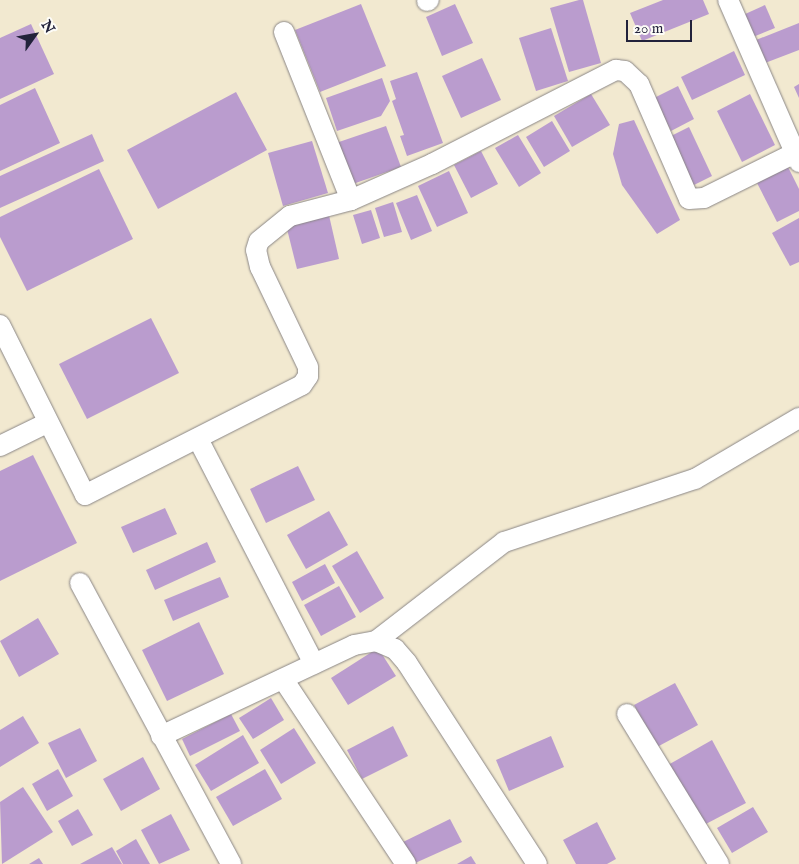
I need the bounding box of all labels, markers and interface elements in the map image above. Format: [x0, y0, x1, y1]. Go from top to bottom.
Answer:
north arrow [10, 10, 60, 60]
scale bar [629, 10, 695, 42]
text: N [37, 17, 59, 37]
text: 20 m [634, 19, 663, 38]

